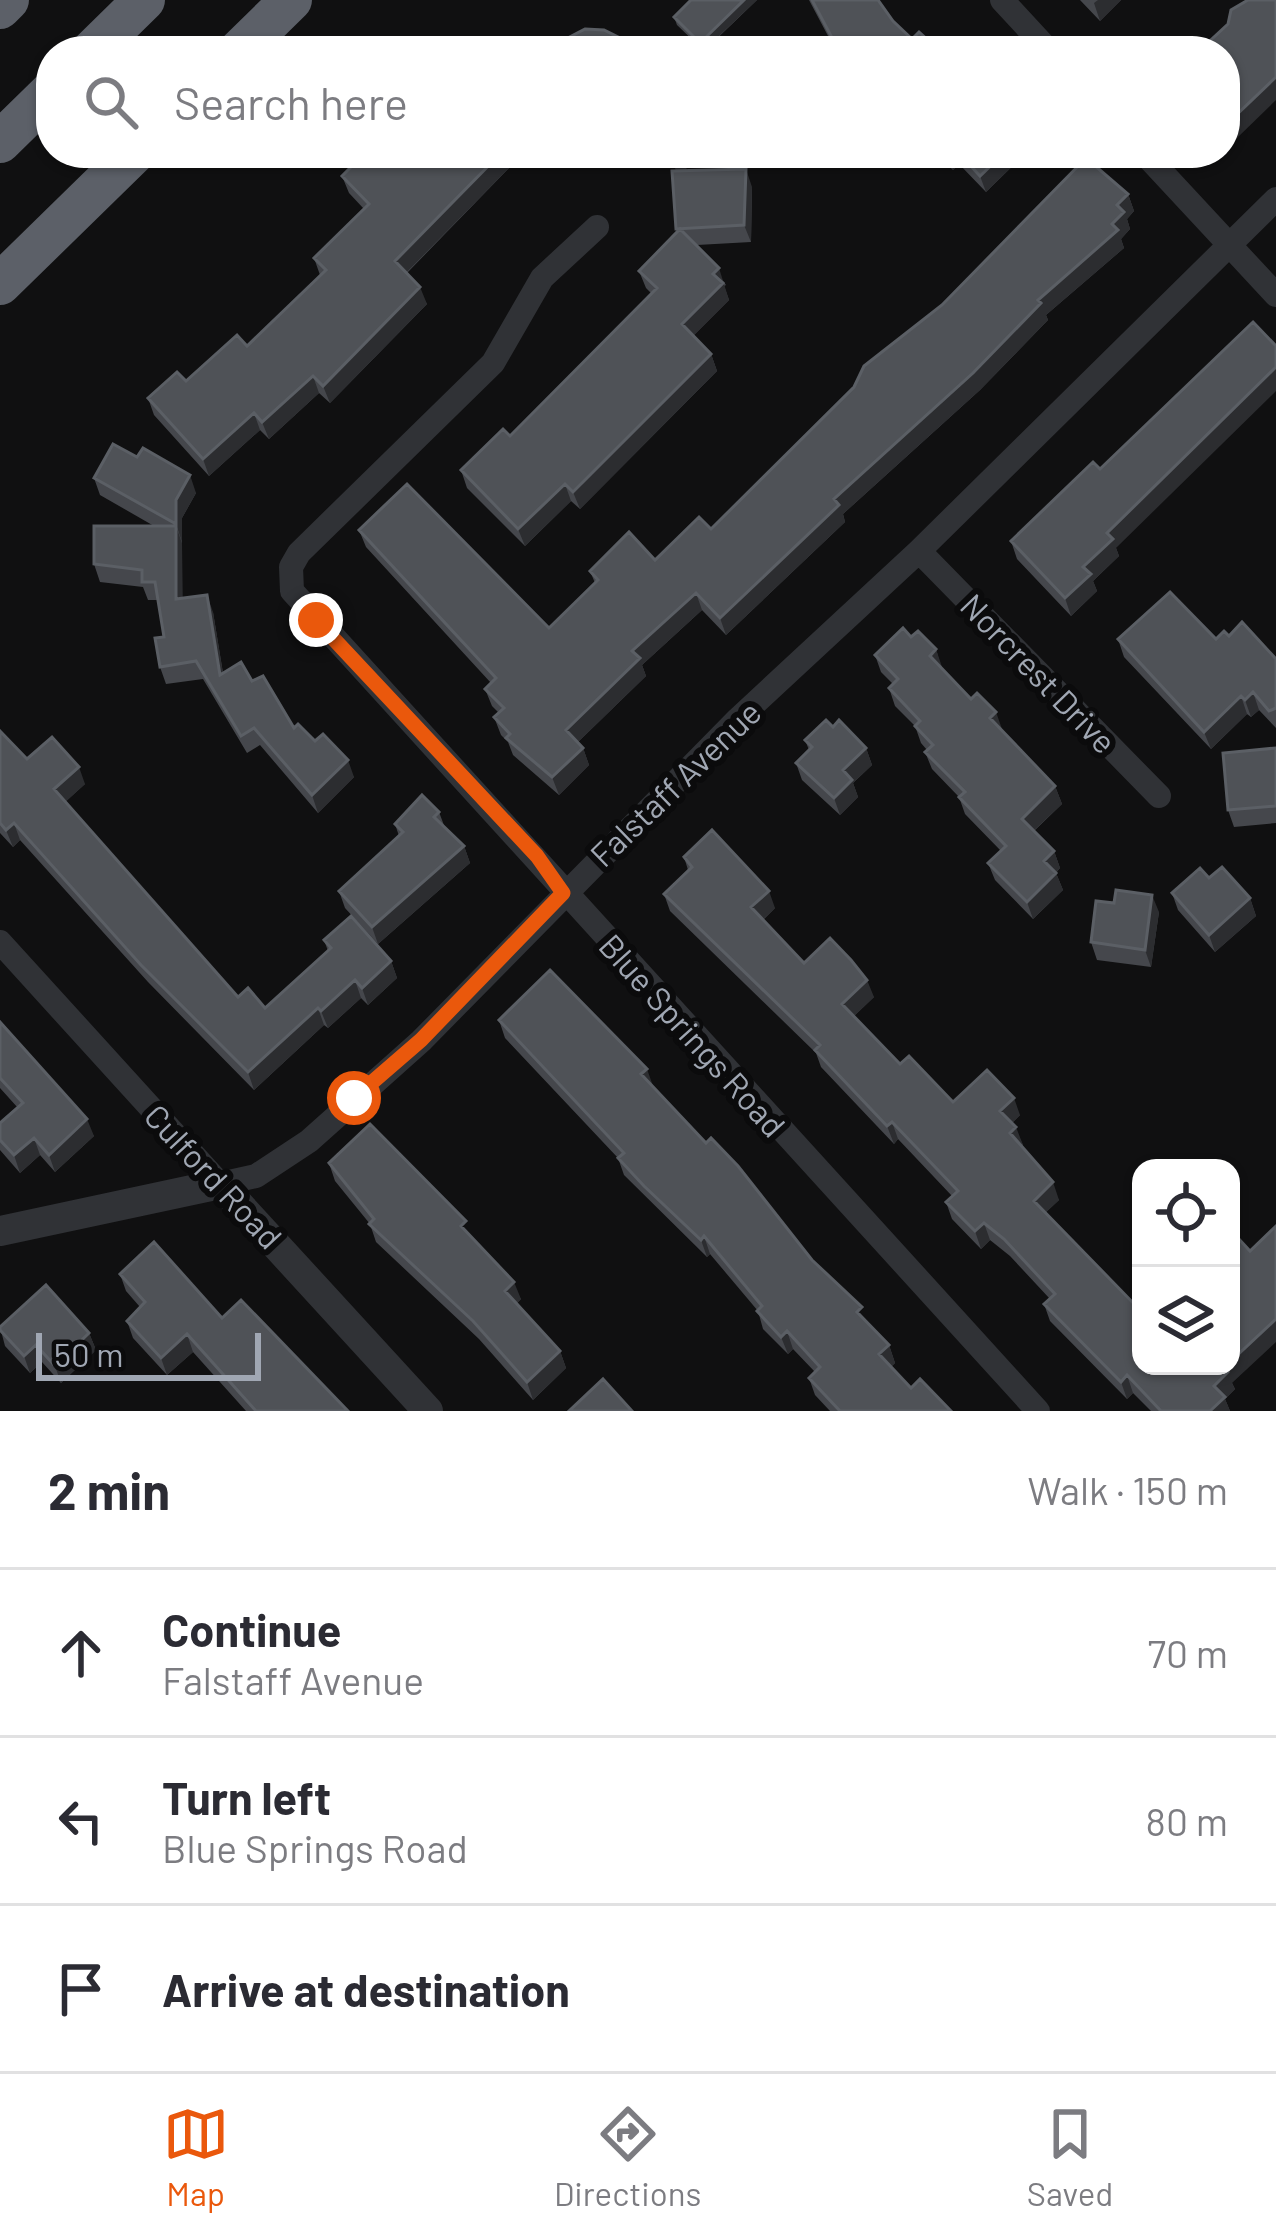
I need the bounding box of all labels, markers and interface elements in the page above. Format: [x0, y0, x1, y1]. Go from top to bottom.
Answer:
search box [36, 36, 1240, 168]
icon: search [78, 69, 144, 135]
text: Search here [174, 75, 408, 129]
street label: Norcrest Drive [953, 585, 1125, 761]
route end [289, 593, 343, 647]
street label: Falstaff Avenue [581, 692, 769, 874]
street label: Blue Springs Road [592, 925, 794, 1145]
route start [327, 1071, 381, 1125]
street label: Culford Road [137, 1095, 291, 1257]
map controls [1132, 1159, 1240, 1375]
button: locate [1132, 1159, 1240, 1267]
button: layers [1132, 1267, 1240, 1375]
scale bar [36, 1327, 261, 1380]
text: 50 m [54, 1334, 124, 1374]
text: 2 min [48, 1459, 170, 1520]
text: Walk · 150 m [1028, 1466, 1228, 1513]
text: Continue [162, 1602, 341, 1656]
icon: ahead [48, 1620, 114, 1686]
text: 70 m [1147, 1629, 1228, 1676]
text: Falstaff Avenue [162, 1656, 424, 1703]
text: Turn left [162, 1770, 331, 1824]
icon: left [48, 1788, 114, 1854]
text: 80 m [1146, 1797, 1228, 1844]
text: Blue Springs Road [162, 1824, 468, 1871]
icon: arrive [48, 1956, 114, 2022]
text: Arrive at destination [162, 1962, 570, 2016]
tab: Map [163, 2101, 229, 2213]
tab: Directions [554, 2101, 701, 2213]
tab: Saved [1027, 2101, 1113, 2213]

